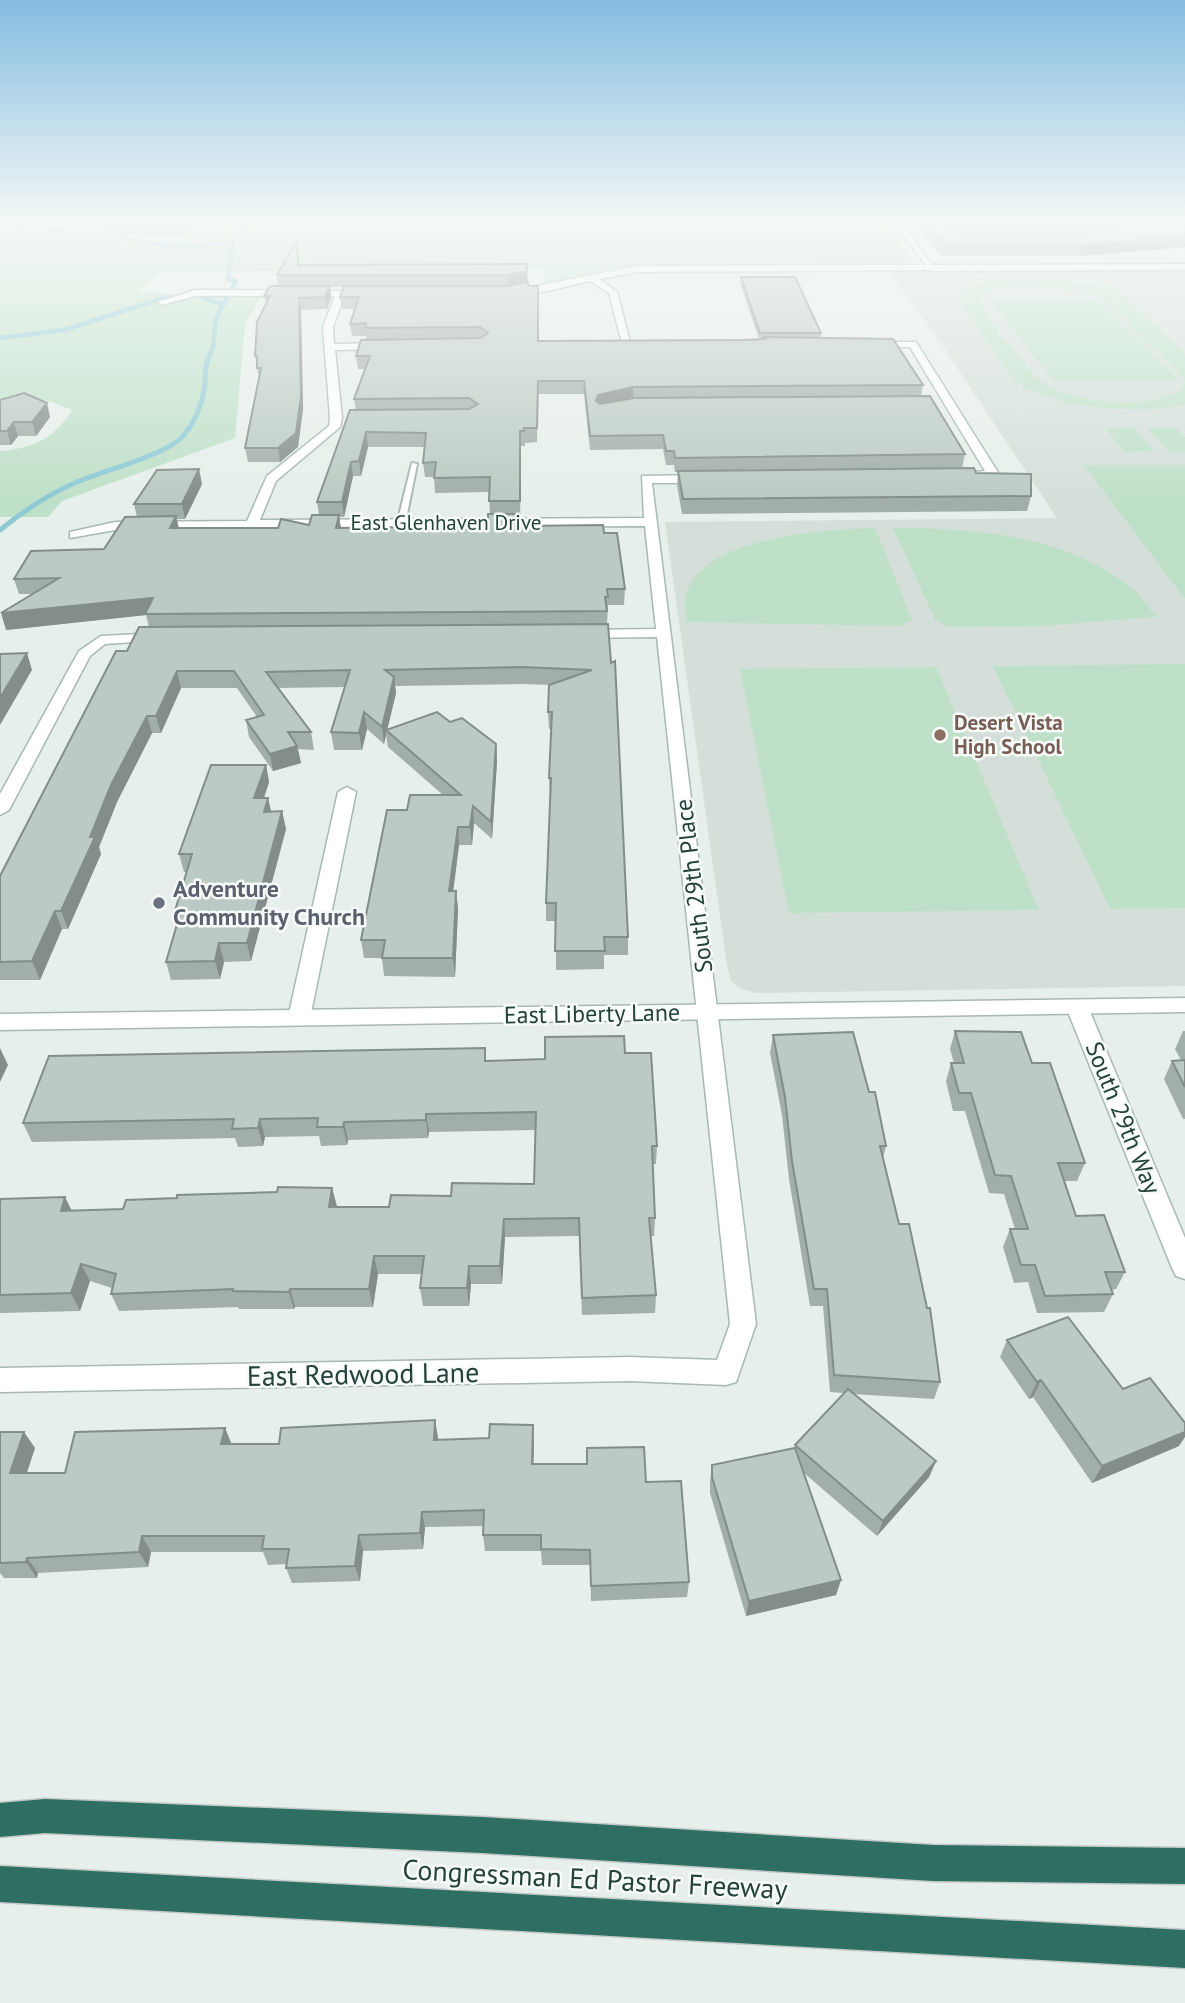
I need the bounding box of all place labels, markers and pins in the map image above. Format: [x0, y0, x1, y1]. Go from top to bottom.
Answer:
place label: Desert Vista High School [954, 709, 1063, 760]
marker: Desert Vista High School [932, 727, 948, 743]
place label: Adventure Community Church [173, 873, 365, 932]
marker: Adventure Community Church [151, 895, 167, 911]

